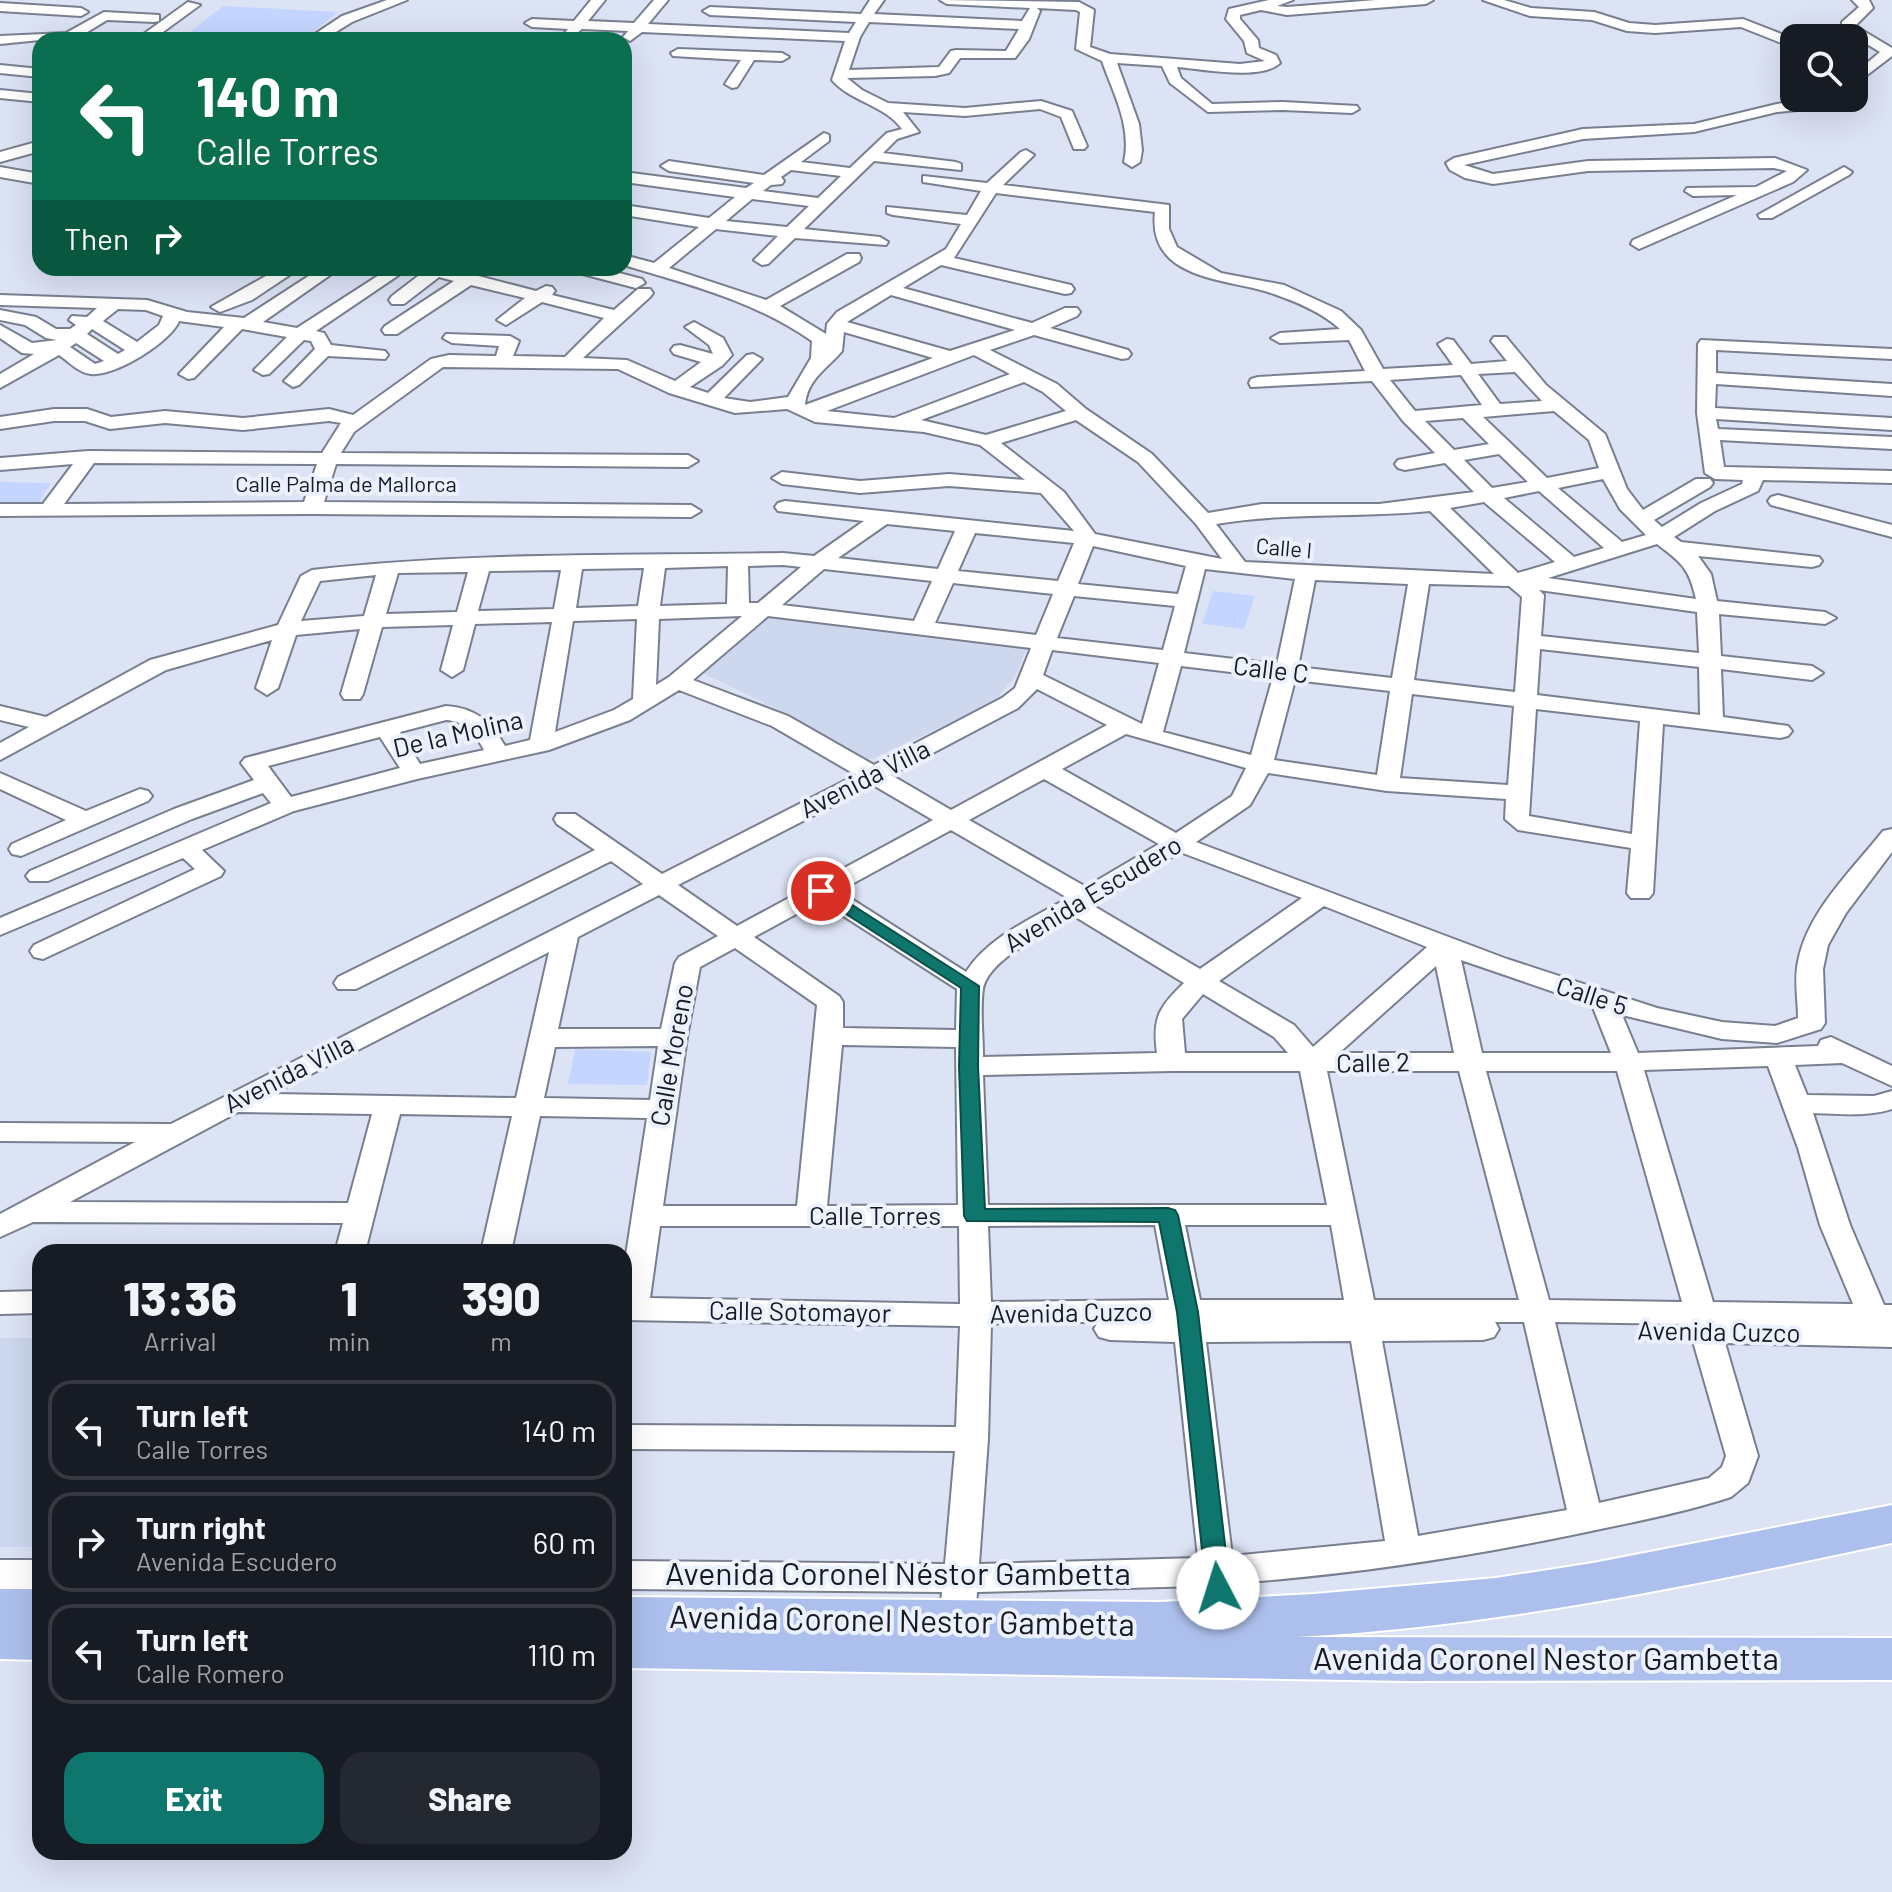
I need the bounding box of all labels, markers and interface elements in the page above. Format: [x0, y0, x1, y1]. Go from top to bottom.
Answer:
map controls [1780, 24, 1868, 112]
button: search [1780, 24, 1868, 112]
text: 140 m [196, 61, 340, 128]
icon: left [64, 64, 168, 168]
text: Calle Torres [196, 129, 379, 172]
icon: right [145, 216, 189, 260]
text: Then [64, 220, 129, 256]
street label: Calle Palma de Mallorca [235, 470, 457, 496]
street label: Calle I [1255, 532, 1313, 562]
street label: Calle C [1232, 649, 1311, 689]
street label: De la Molina [390, 703, 526, 763]
street label: Avenida Villa [794, 732, 934, 824]
street label: Avenida Escudero [998, 828, 1187, 958]
pin [787, 857, 855, 925]
icon: arrive [799, 869, 843, 913]
street label: Calle 5 [1553, 969, 1632, 1021]
street label: Calle Moreno [643, 981, 698, 1128]
street label: Avenida Villa [218, 1027, 358, 1119]
street label: Calle 2 [1336, 1045, 1410, 1078]
street label: Calle Torres [809, 1199, 941, 1230]
text: 13:36 [123, 1268, 237, 1326]
text: 1 [341, 1268, 358, 1326]
text: 390 [461, 1268, 541, 1326]
street label: Calle Sotomayor [709, 1293, 892, 1328]
street label: Avenida Cuzco [989, 1295, 1153, 1328]
street label: Avenida Cuzco [1637, 1314, 1801, 1347]
text: Arrival [144, 1325, 216, 1356]
text: min [328, 1325, 370, 1356]
text: m [490, 1325, 512, 1356]
text: Turn left [136, 1397, 249, 1433]
icon: left [68, 1408, 112, 1452]
text: 140 m [521, 1412, 596, 1448]
text: Calle Torres [136, 1433, 268, 1464]
text: Turn right [136, 1509, 266, 1545]
icon: right [68, 1520, 112, 1564]
text: 60 m [533, 1524, 596, 1560]
text: Avenida Escudero [136, 1545, 337, 1576]
position arrow [1176, 1546, 1260, 1630]
street label: Avenida Coronel Néstor Gambetta [665, 1553, 1131, 1591]
street label: Avenida Coronel Nestor Gambetta [669, 1596, 1135, 1642]
text: Turn left [136, 1621, 249, 1657]
icon: left [68, 1632, 112, 1676]
text: 110 m [527, 1636, 596, 1672]
street label: Avenida Coronel Nestor Gambetta [1313, 1638, 1779, 1676]
text: Calle Romero [136, 1657, 285, 1688]
button: Exit [64, 1752, 324, 1844]
button: Share [340, 1752, 600, 1844]

